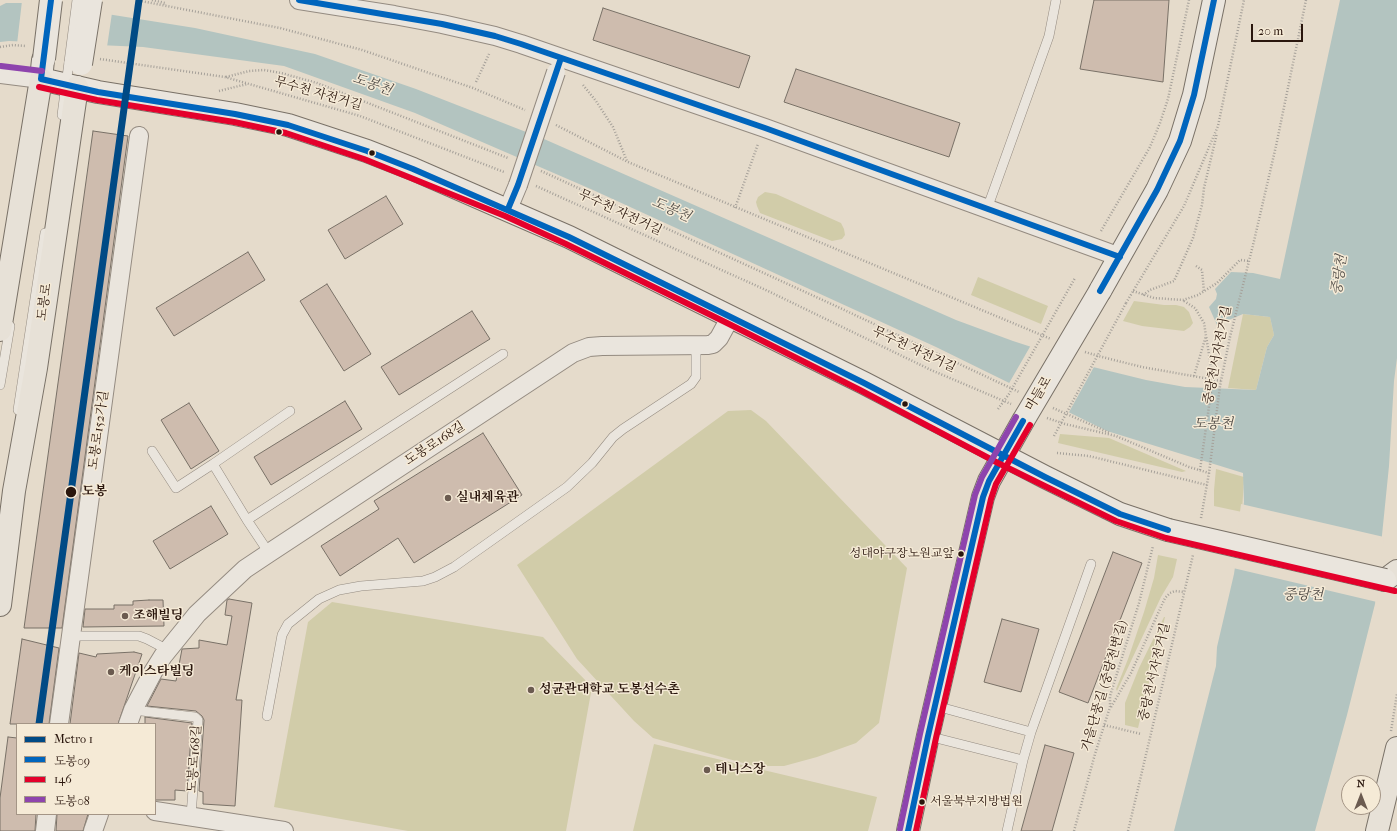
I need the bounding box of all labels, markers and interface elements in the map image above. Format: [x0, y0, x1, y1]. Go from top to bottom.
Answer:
scale bar [1253, 16, 1305, 42]
text: 20 m [1258, 24, 1283, 38]
water label: 도봉천 [350, 70, 394, 100]
street label: 무수천 자전거길 [272, 74, 364, 114]
unlabelled marker [274, 127, 284, 137]
unlabelled marker [367, 148, 377, 158]
street label: 무수천 자전거길 [576, 187, 664, 239]
water label: 도봉천 [649, 194, 693, 226]
water label: 중랑천 [1329, 254, 1351, 296]
street label: 도봉로 [35, 282, 55, 322]
street label: 중랑천서자전거길 [1201, 304, 1235, 406]
street label: 무수천 자전거길 [870, 324, 958, 376]
street label: 마들로 [1023, 374, 1055, 414]
street label: 도봉로152가길 [86, 389, 112, 471]
unlabelled marker [900, 399, 910, 409]
water label: 도봉천 [1193, 417, 1233, 433]
street label: 도봉로168길 [402, 419, 468, 469]
place label: 도봉 [82, 484, 107, 500]
marker: 도봉 [64, 485, 78, 499]
place label: 실내체육관 [456, 490, 519, 506]
marker: 실내체육관 [443, 493, 453, 503]
place label: 성대야구장노원교앞 [850, 547, 954, 561]
marker: 성대야구장노원교앞 [956, 549, 966, 559]
water label: 중랑천 [1283, 588, 1323, 604]
place label: 조해빌딩 [133, 608, 183, 624]
marker: 조해빌딩 [120, 611, 130, 621]
street label: 가을단풍길 (중랑천변길) [1079, 619, 1131, 753]
street label: 중랑천서자전거길 [1136, 621, 1174, 723]
place label: 케이스타빌딩 [119, 664, 194, 680]
marker: 케이스타빌딩 [106, 667, 116, 677]
place label: 성균관대학교 도봉선수촌 [539, 682, 680, 698]
marker: 성균관대학교 도봉선수촌 [526, 685, 536, 695]
legend [16, 723, 156, 815]
street label: 도봉로168길 [185, 724, 205, 794]
text: Metro 1 [54, 732, 93, 746]
text: 도봉09 [54, 754, 90, 768]
place label: 테니스장 [715, 762, 765, 778]
marker: 테니스장 [702, 765, 712, 775]
text: 146 [54, 772, 72, 786]
north arrow [1341, 775, 1381, 815]
text: N [1357, 777, 1365, 790]
text: 도봉08 [54, 794, 90, 808]
place label: 서울북부지방법원 [930, 795, 1023, 809]
marker: 서울북부지방법원 [917, 797, 927, 807]

